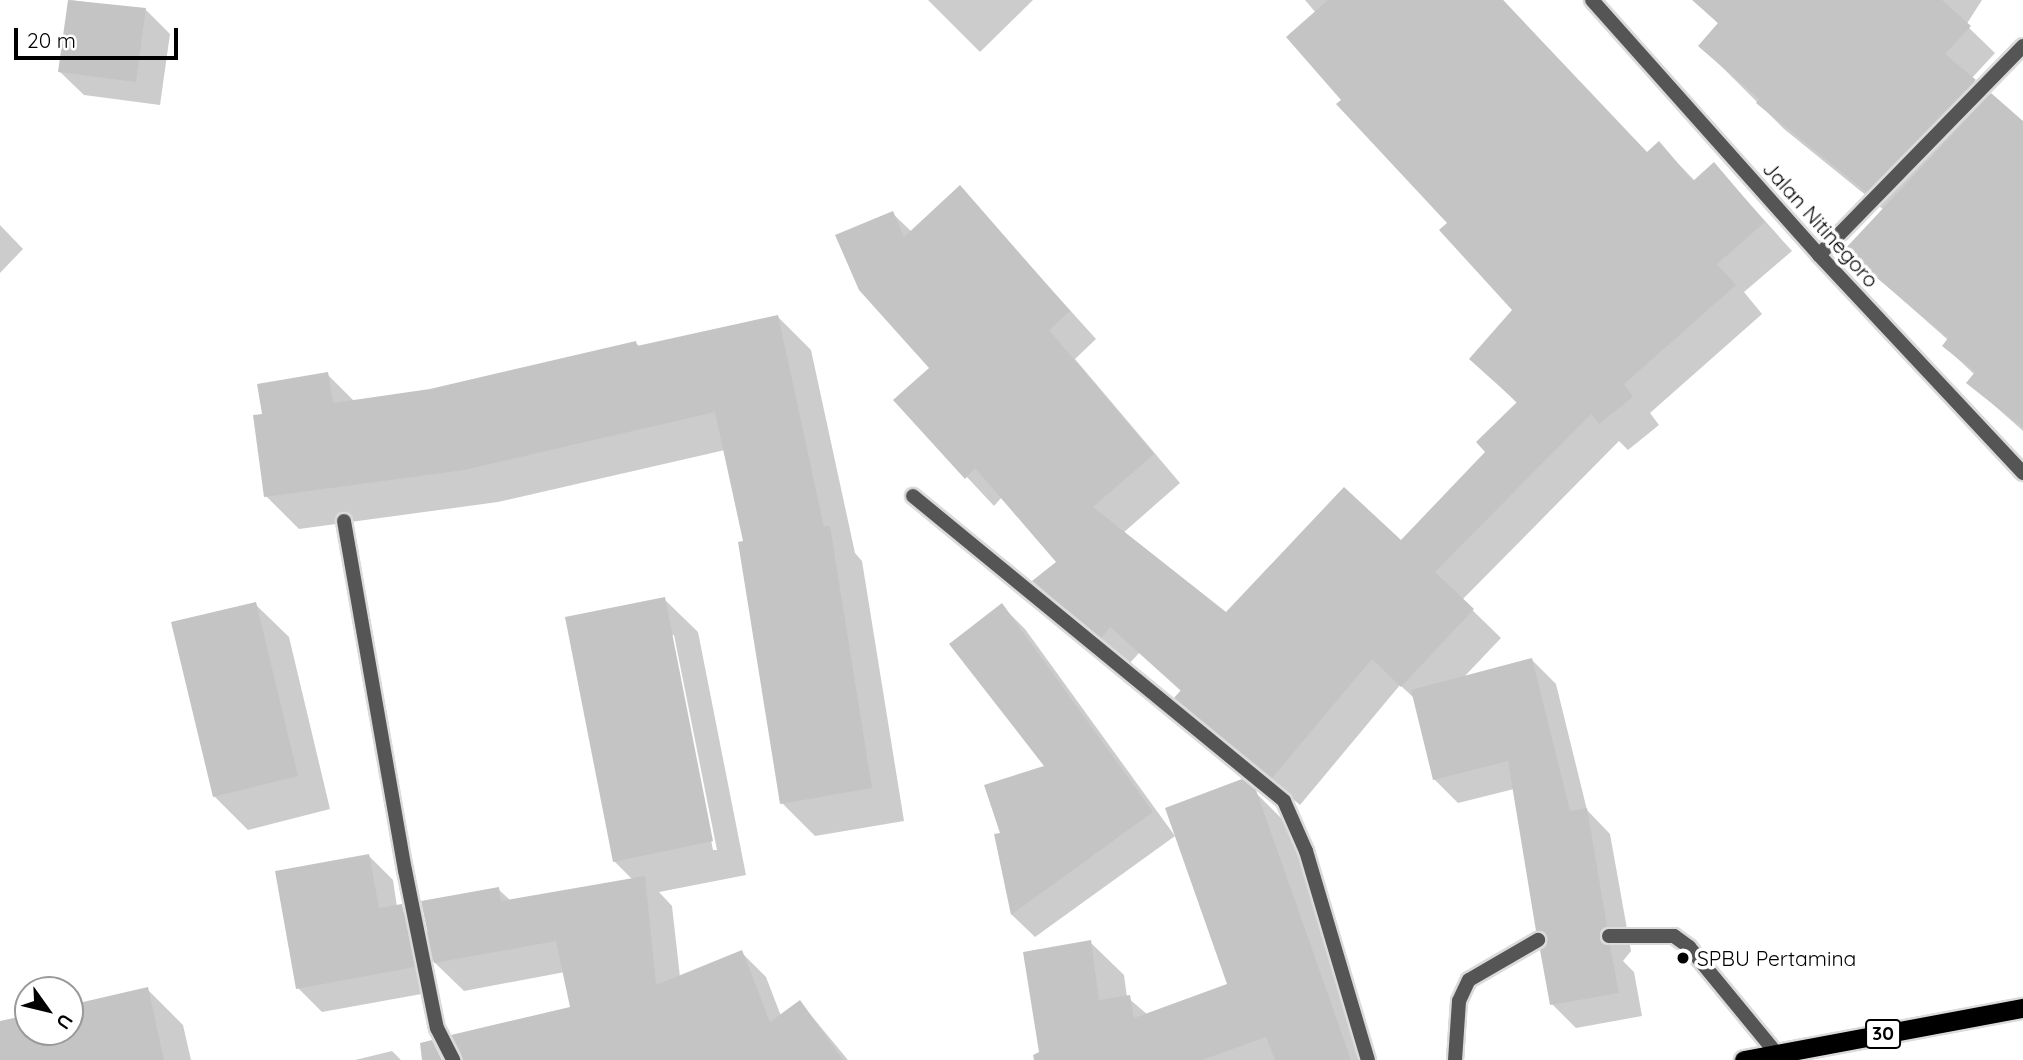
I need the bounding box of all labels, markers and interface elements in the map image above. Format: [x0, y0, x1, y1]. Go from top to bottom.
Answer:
scale bar [18, 14, 182, 58]
text: 20 m [27, 27, 76, 53]
street label: Jalan Nitinegoro [1758, 156, 1884, 292]
place label: SPBU Pertamina [1697, 945, 1856, 971]
marker: SPBU Pertamina [1675, 950, 1691, 966]
north arrow [14, 976, 84, 1046]
text: U [51, 1009, 78, 1034]
road number: 30 [1864, 1018, 1902, 1050]

